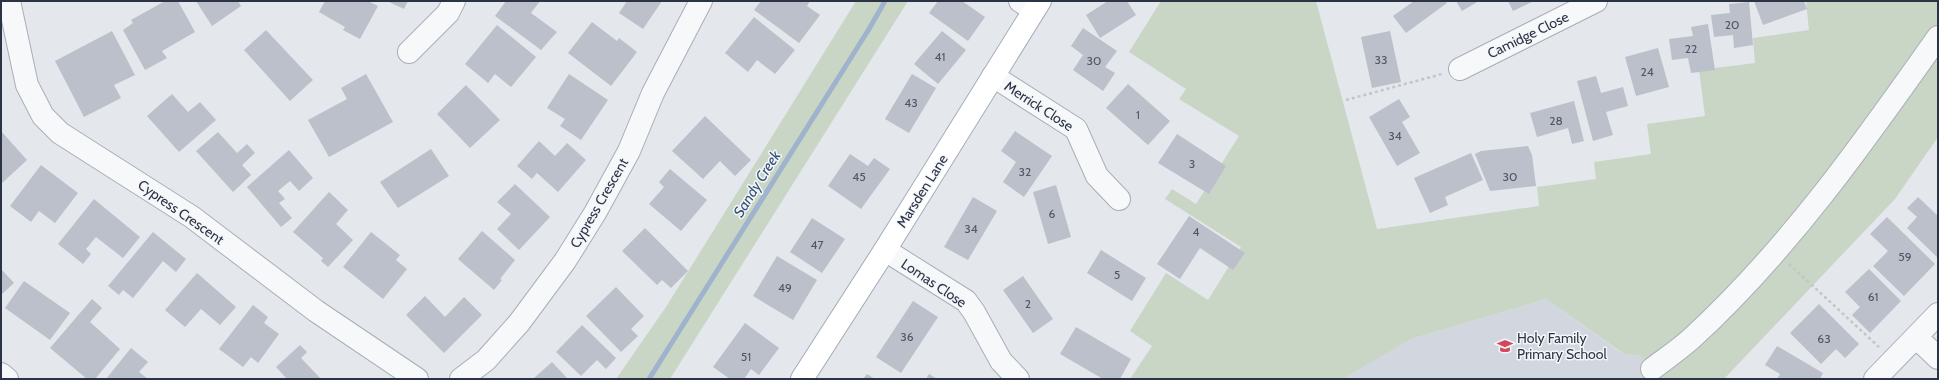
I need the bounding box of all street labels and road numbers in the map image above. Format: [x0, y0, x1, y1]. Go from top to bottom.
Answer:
street label: Camidge Close [1484, 8, 1572, 62]
street label: Merrick Close [1001, 77, 1077, 135]
street label: Marsden Lane [892, 151, 952, 231]
street label: Cypress Crescent [566, 154, 632, 251]
street label: Cypress Crescent [134, 176, 228, 249]
street label: Lomas Close [898, 255, 970, 311]

